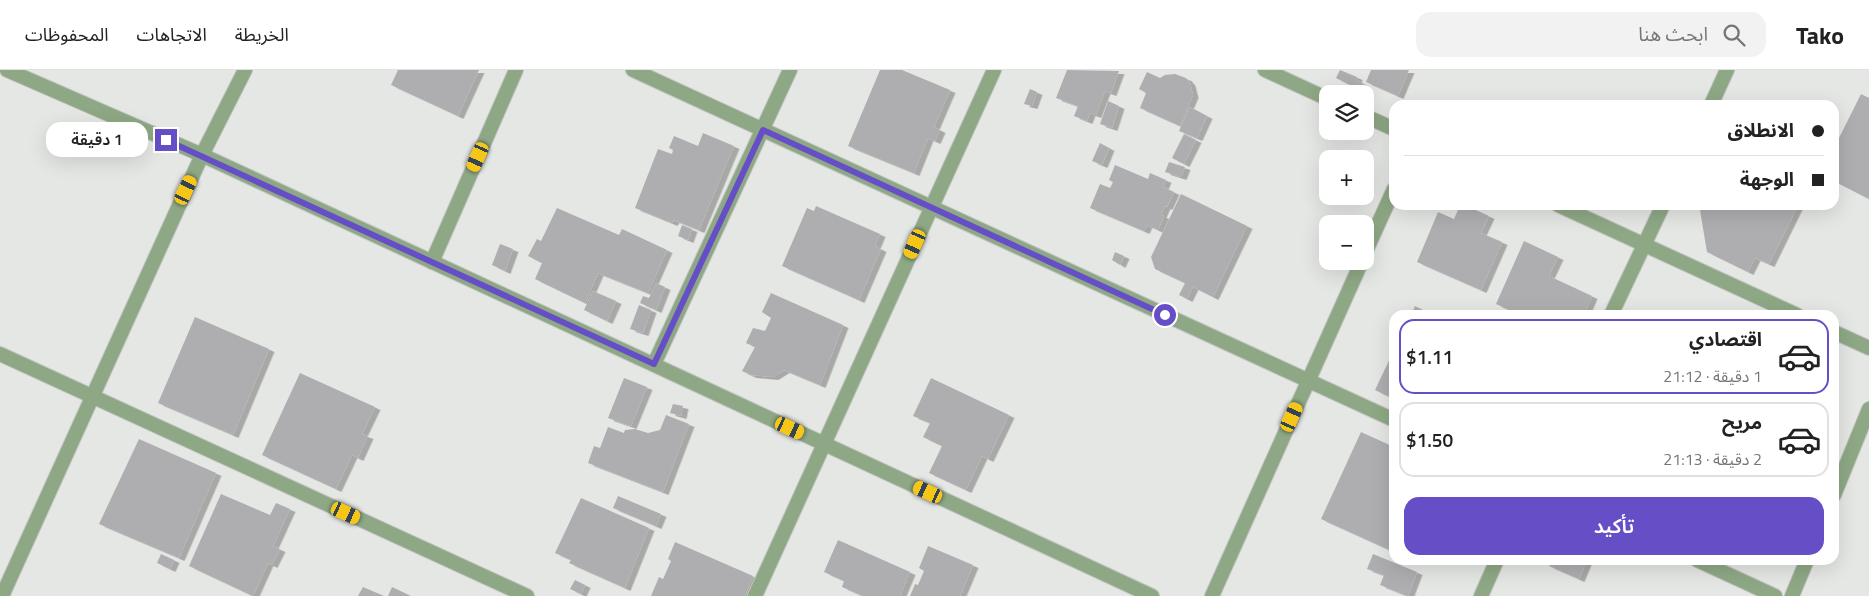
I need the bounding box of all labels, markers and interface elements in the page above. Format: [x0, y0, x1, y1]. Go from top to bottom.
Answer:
search box [1416, 12, 1766, 57]
text: Tako [1796, 17, 1844, 53]
text: ابحث هنا [1638, 19, 1708, 48]
text: المحفوظات [25, 21, 109, 48]
text: الاتجاهات [137, 21, 207, 48]
text: الخريطة [235, 21, 289, 48]
icon: search [1720, 21, 1748, 49]
map controls [1319, 85, 1374, 270]
button: layers [1319, 85, 1374, 140]
text: الانطلاق [1728, 115, 1794, 144]
callout: 1 دقيقة [46, 122, 148, 158]
text: 1 دقيقة [71, 127, 123, 151]
route end [155, 129, 177, 151]
car [465, 140, 490, 174]
button: + [1319, 150, 1374, 205]
text: الوجهة [1740, 164, 1794, 193]
car [172, 173, 199, 207]
button: − [1319, 215, 1374, 270]
car [902, 227, 927, 261]
route start [1154, 304, 1176, 326]
text: اقتصادي [1689, 324, 1762, 353]
icon: car [1777, 334, 1822, 379]
text: $1.11 [1406, 342, 1453, 371]
text: 1 دقيقة · 21:12 [1663, 364, 1762, 388]
car [1279, 400, 1304, 434]
text: مريح [1722, 407, 1762, 436]
car [773, 415, 806, 441]
icon: car [1777, 417, 1822, 462]
text: $1.50 [1406, 425, 1453, 454]
text: 2 دقيقة · 21:13 [1663, 447, 1762, 471]
car [911, 479, 944, 505]
button: تأكيد [1404, 497, 1824, 555]
car [329, 500, 362, 526]

